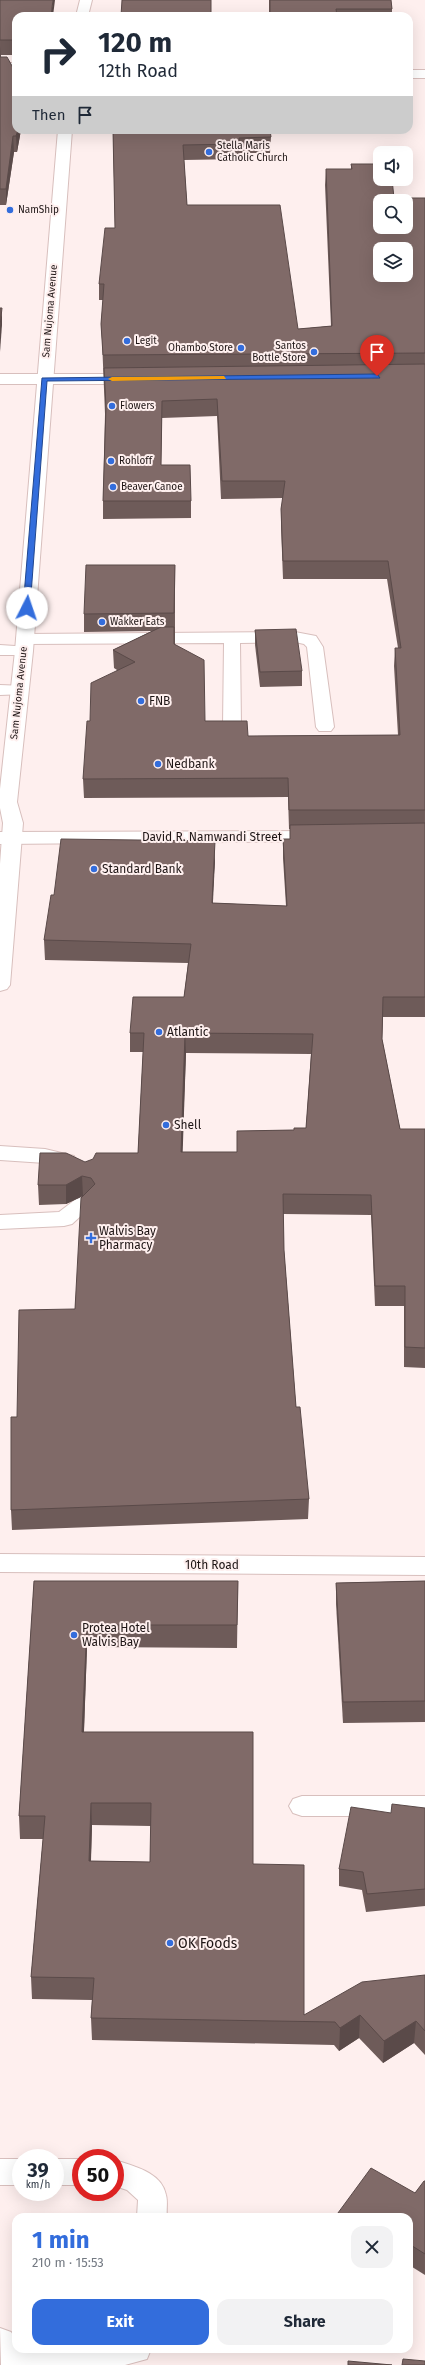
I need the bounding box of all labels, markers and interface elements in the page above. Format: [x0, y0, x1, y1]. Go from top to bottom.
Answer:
text: 120 m [98, 26, 172, 59]
icon: right [32, 28, 84, 80]
text: 12th Road [98, 60, 178, 82]
icon: arrive [74, 104, 96, 126]
text: Then [32, 106, 66, 124]
place label: Stella Maris Catholic Church [217, 140, 288, 164]
map controls [373, 146, 413, 282]
button: sound [373, 146, 413, 186]
marker: Stella Maris Catholic Church [204, 147, 214, 157]
button: search [373, 194, 413, 234]
place label: NamShip [18, 204, 59, 216]
marker: NamShip [5, 205, 15, 215]
button: layers [373, 242, 413, 282]
street label: Sam Nujoma Avenue [40, 264, 60, 358]
place label: Legit [135, 335, 157, 347]
pin [360, 335, 394, 376]
marker: Legit [122, 336, 132, 346]
place label: Santos Bottle Store [252, 340, 306, 364]
icon: arrive [366, 341, 388, 363]
place label: Ohambo Store [168, 342, 233, 354]
marker: Ohambo Store [236, 343, 246, 353]
marker: Santos Bottle Store [309, 347, 319, 357]
place label: Flowers [120, 400, 155, 412]
marker: Flowers [107, 401, 117, 411]
place label: Rohloff [119, 455, 153, 467]
marker: Rohloff [106, 456, 116, 466]
place label: Beaver Canoe [121, 481, 183, 493]
marker: Beaver Canoe [108, 482, 118, 492]
position arrow [6, 587, 48, 629]
place label: Wakker Eats [110, 616, 165, 628]
marker: Wakker Eats [97, 617, 107, 627]
street label: Sam Nujoma Avenue [8, 646, 30, 740]
place label: FNB [149, 694, 170, 708]
marker: FNB [136, 696, 146, 706]
place label: Nedbank [166, 757, 215, 771]
marker: Nedbank [153, 759, 163, 769]
street label: David R. Namwandi Street [142, 830, 283, 844]
place label: Standard Bank [102, 862, 183, 876]
marker: Standard Bank [89, 864, 99, 874]
place label: Atlantic [167, 1025, 209, 1039]
marker: Atlantic [154, 1027, 164, 1037]
place label: Shell [174, 1118, 202, 1132]
marker: Shell [161, 1120, 171, 1130]
place label: Walvis Bay Pharmacy [99, 1224, 156, 1252]
marker: Walvis Bay Pharmacy [86, 1233, 96, 1243]
street label: 10th Road [185, 1558, 239, 1572]
place label: Protea Hotel Walvis Bay [82, 1621, 150, 1649]
marker: Protea Hotel Walvis Bay [69, 1630, 79, 1640]
place label: OK Foods [178, 1935, 238, 1952]
marker: OK Foods [165, 1938, 175, 1948]
speed limit sign: 50 [72, 2149, 124, 2201]
text: 39 [27, 2158, 49, 2182]
text: km/h [26, 2179, 50, 2191]
text: 1 min [32, 2226, 90, 2254]
button: close [351, 2226, 393, 2268]
text: 210 m · 15:53 [32, 2255, 104, 2270]
button: Exit [32, 2299, 209, 2345]
button: Share [217, 2299, 393, 2345]

